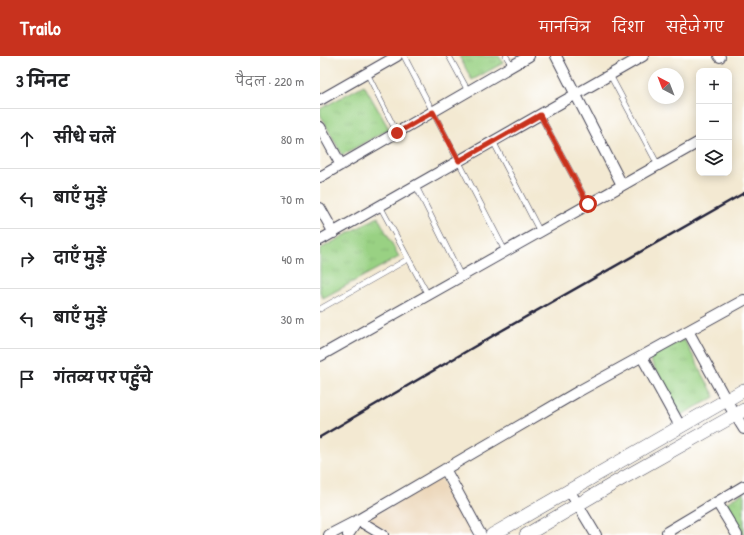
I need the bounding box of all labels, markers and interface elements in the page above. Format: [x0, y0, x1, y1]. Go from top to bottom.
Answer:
text: Trailo [20, 15, 61, 41]
text: मानचित्र [539, 17, 590, 36]
text: दिशा [612, 17, 644, 36]
text: सहेजे गए [666, 17, 724, 36]
north arrow [648, 68, 684, 104]
map controls [696, 68, 732, 176]
button: + [696, 68, 732, 104]
text: 3 मिनट [16, 69, 69, 92]
text: पैदल · 220 m [236, 72, 304, 90]
button: − [696, 104, 732, 140]
route end [388, 124, 406, 142]
text: सीधे चलें [54, 127, 115, 148]
icon: ahead [16, 128, 38, 150]
text: 80 m [281, 130, 304, 148]
button: layers [696, 140, 732, 176]
text: बाएँ मुड़ें [54, 187, 106, 208]
icon: left [16, 188, 38, 210]
text: 70 m [280, 190, 304, 208]
route start [579, 195, 597, 213]
text: दाएँ मुड़ें [54, 247, 106, 268]
icon: right [16, 248, 38, 270]
text: 40 m [281, 250, 304, 268]
text: बाएँ मुड़ें [54, 307, 106, 328]
icon: left [16, 308, 38, 330]
text: 30 m [281, 310, 304, 328]
text: गंतव्य पर पहुँचे [54, 367, 152, 388]
icon: arrive [16, 368, 38, 390]

